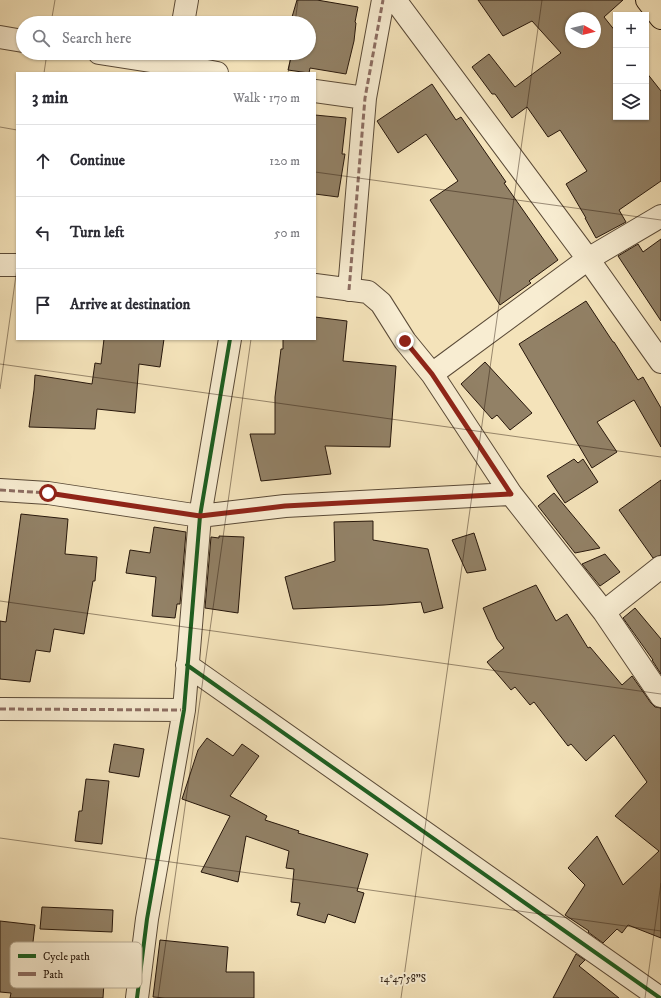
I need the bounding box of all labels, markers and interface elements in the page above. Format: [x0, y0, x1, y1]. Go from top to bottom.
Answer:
north arrow [565, 12, 601, 48]
map controls [613, 12, 649, 120]
button: + [613, 12, 649, 48]
search box [16, 16, 316, 60]
icon: search [30, 27, 52, 49]
text: Search here [62, 29, 131, 48]
button: − [613, 48, 649, 84]
button: layers [613, 84, 649, 120]
text: 3 min [32, 87, 68, 109]
text: Walk · 170 m [233, 90, 300, 106]
icon: ahead [32, 150, 54, 172]
text: Continue [70, 151, 125, 170]
text: 120 m [269, 153, 300, 169]
icon: left [32, 222, 54, 244]
text: Turn left [70, 223, 124, 242]
text: 50 m [274, 225, 300, 241]
icon: arrive [32, 294, 54, 316]
text: Arrive at destination [70, 295, 190, 314]
route end [396, 332, 414, 350]
route start [39, 484, 57, 502]
legend [10, 942, 142, 988]
text: Cycle path [43, 950, 90, 964]
text: Path [43, 968, 64, 982]
text: 14°47'58"S [380, 973, 426, 985]

